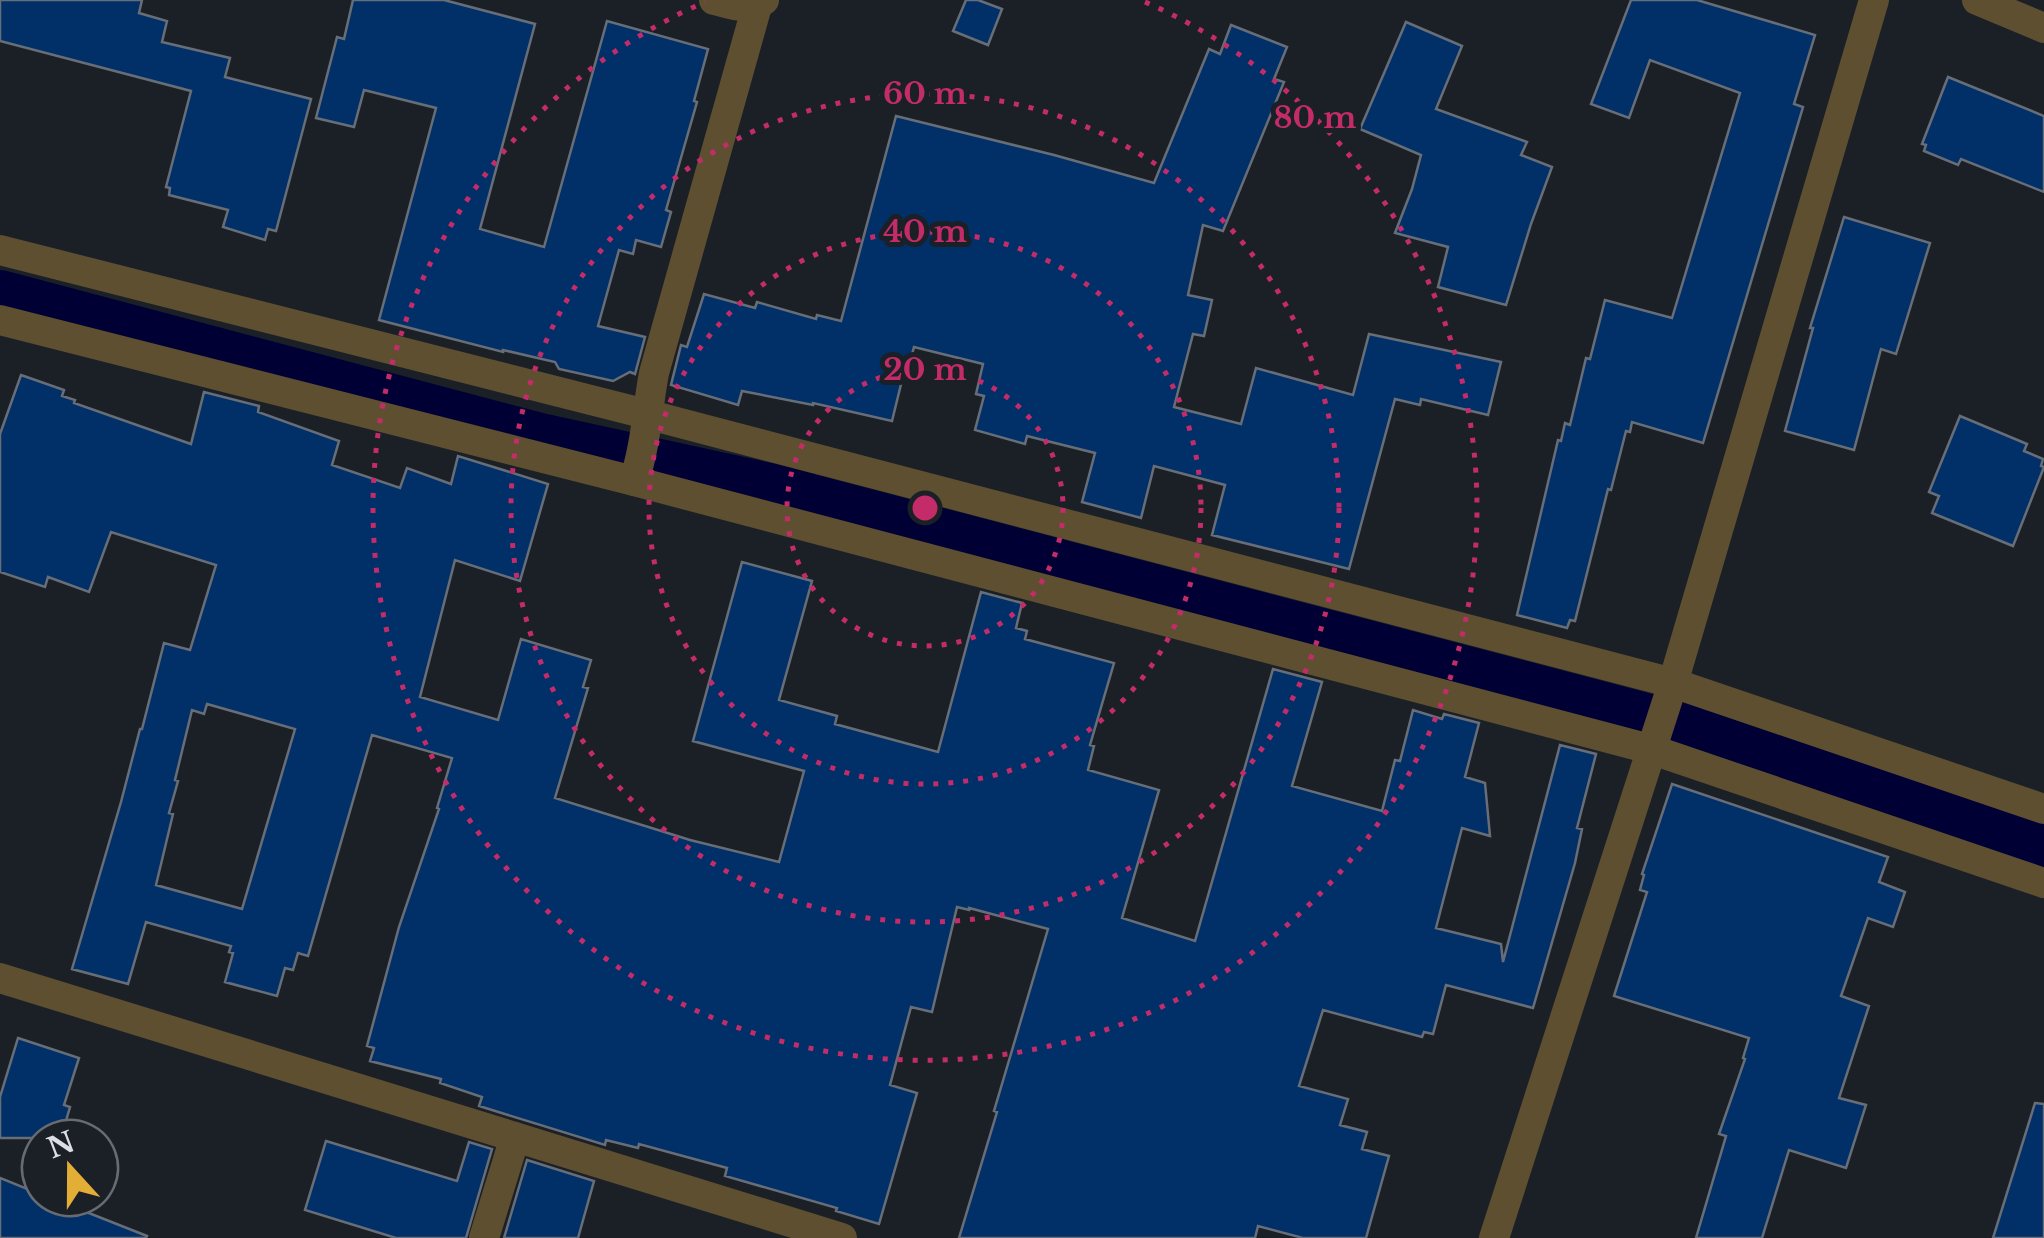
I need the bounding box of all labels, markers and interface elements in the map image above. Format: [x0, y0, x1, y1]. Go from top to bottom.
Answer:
text: 60 m [883, 75, 967, 112]
text: 80 m [1274, 99, 1356, 136]
text: 40 m [883, 213, 967, 250]
text: 20 m [883, 351, 967, 388]
centre of rings [907, 490, 943, 526]
north arrow [20, 1118, 120, 1218]
text: N [43, 1124, 80, 1166]

